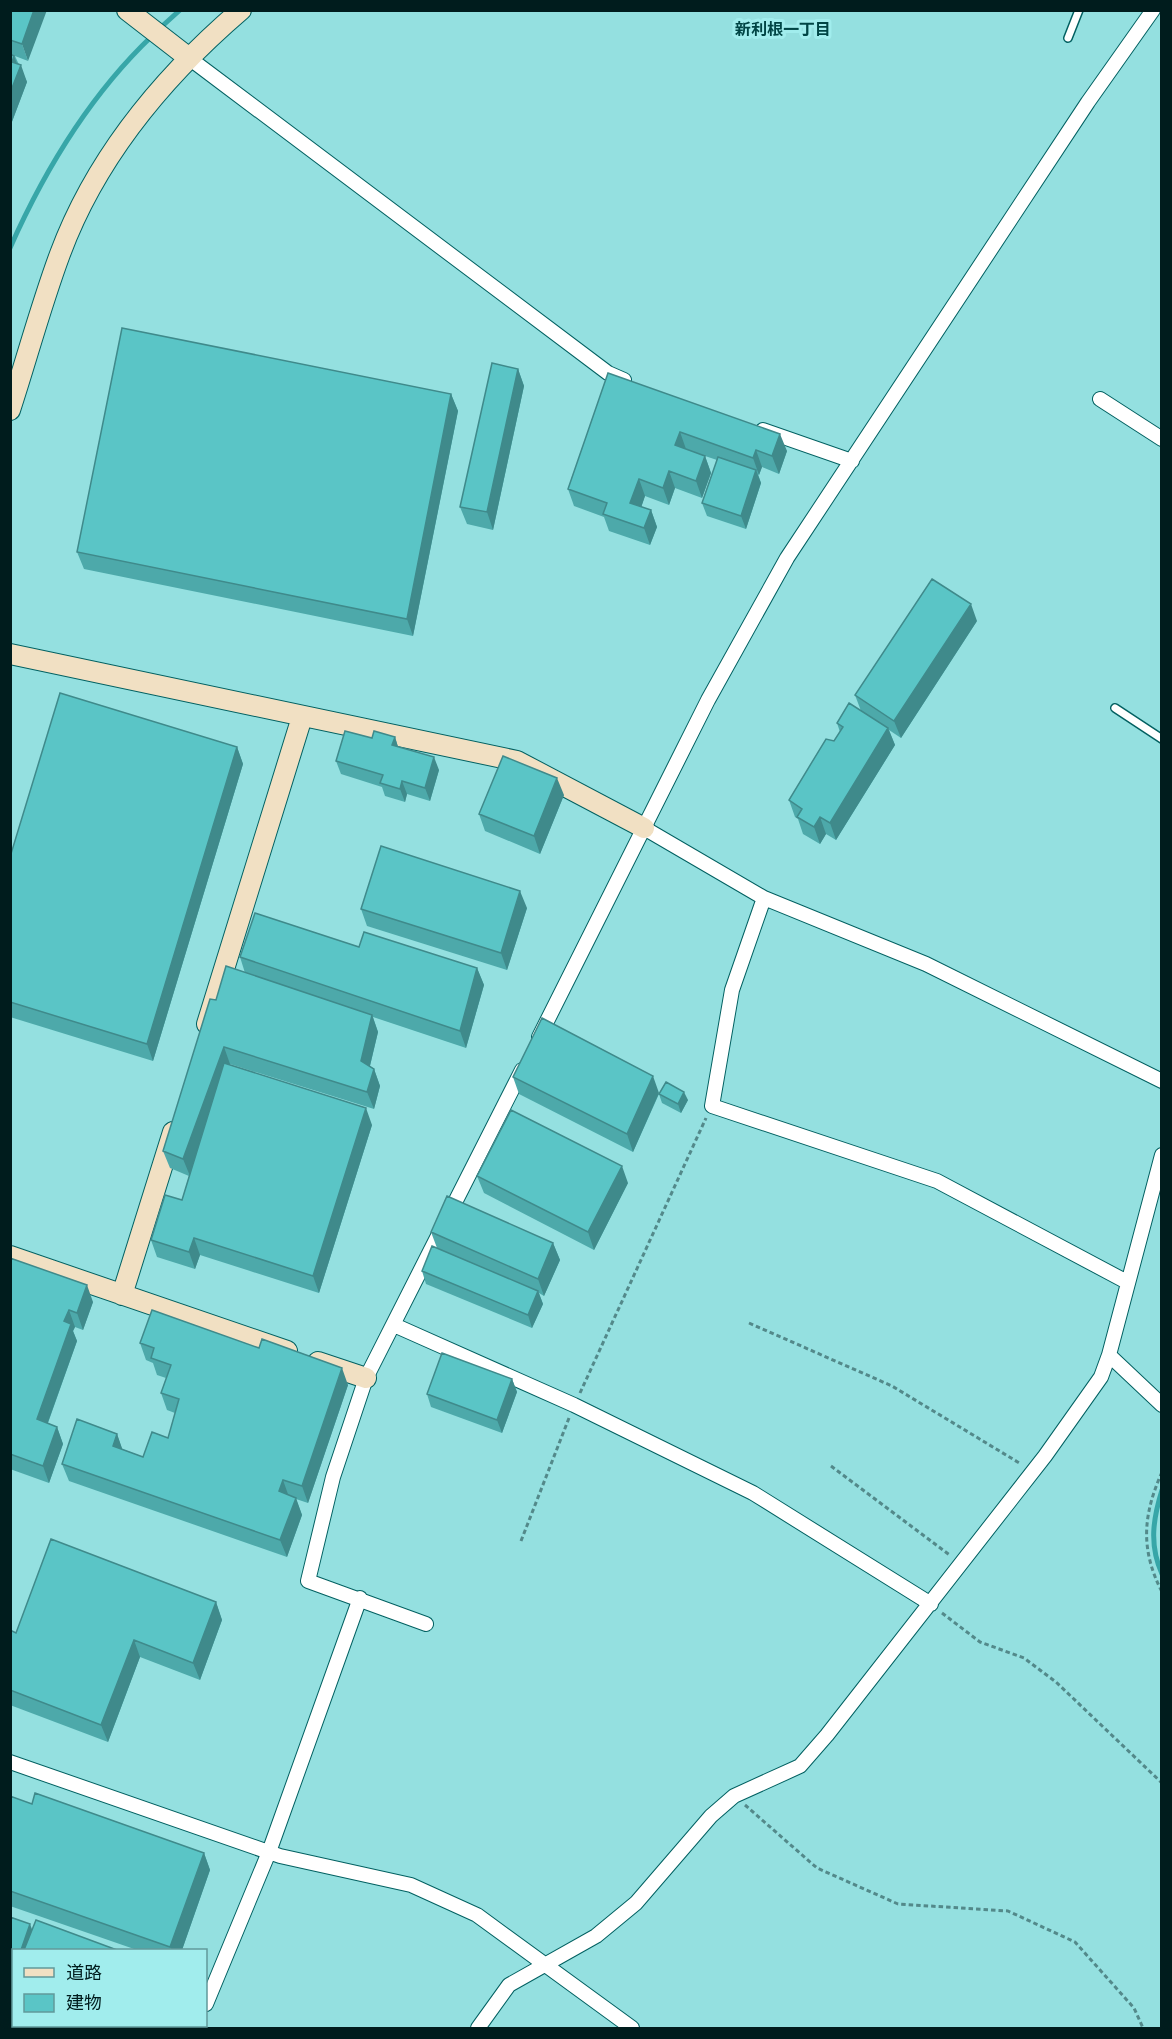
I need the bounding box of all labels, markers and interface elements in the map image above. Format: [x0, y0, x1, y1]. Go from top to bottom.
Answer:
district label: 新利根一丁目 [735, 19, 831, 39]
legend [12, 1949, 207, 2027]
text: 道路 [66, 1961, 102, 1984]
text: 建物 [66, 1991, 102, 2014]

